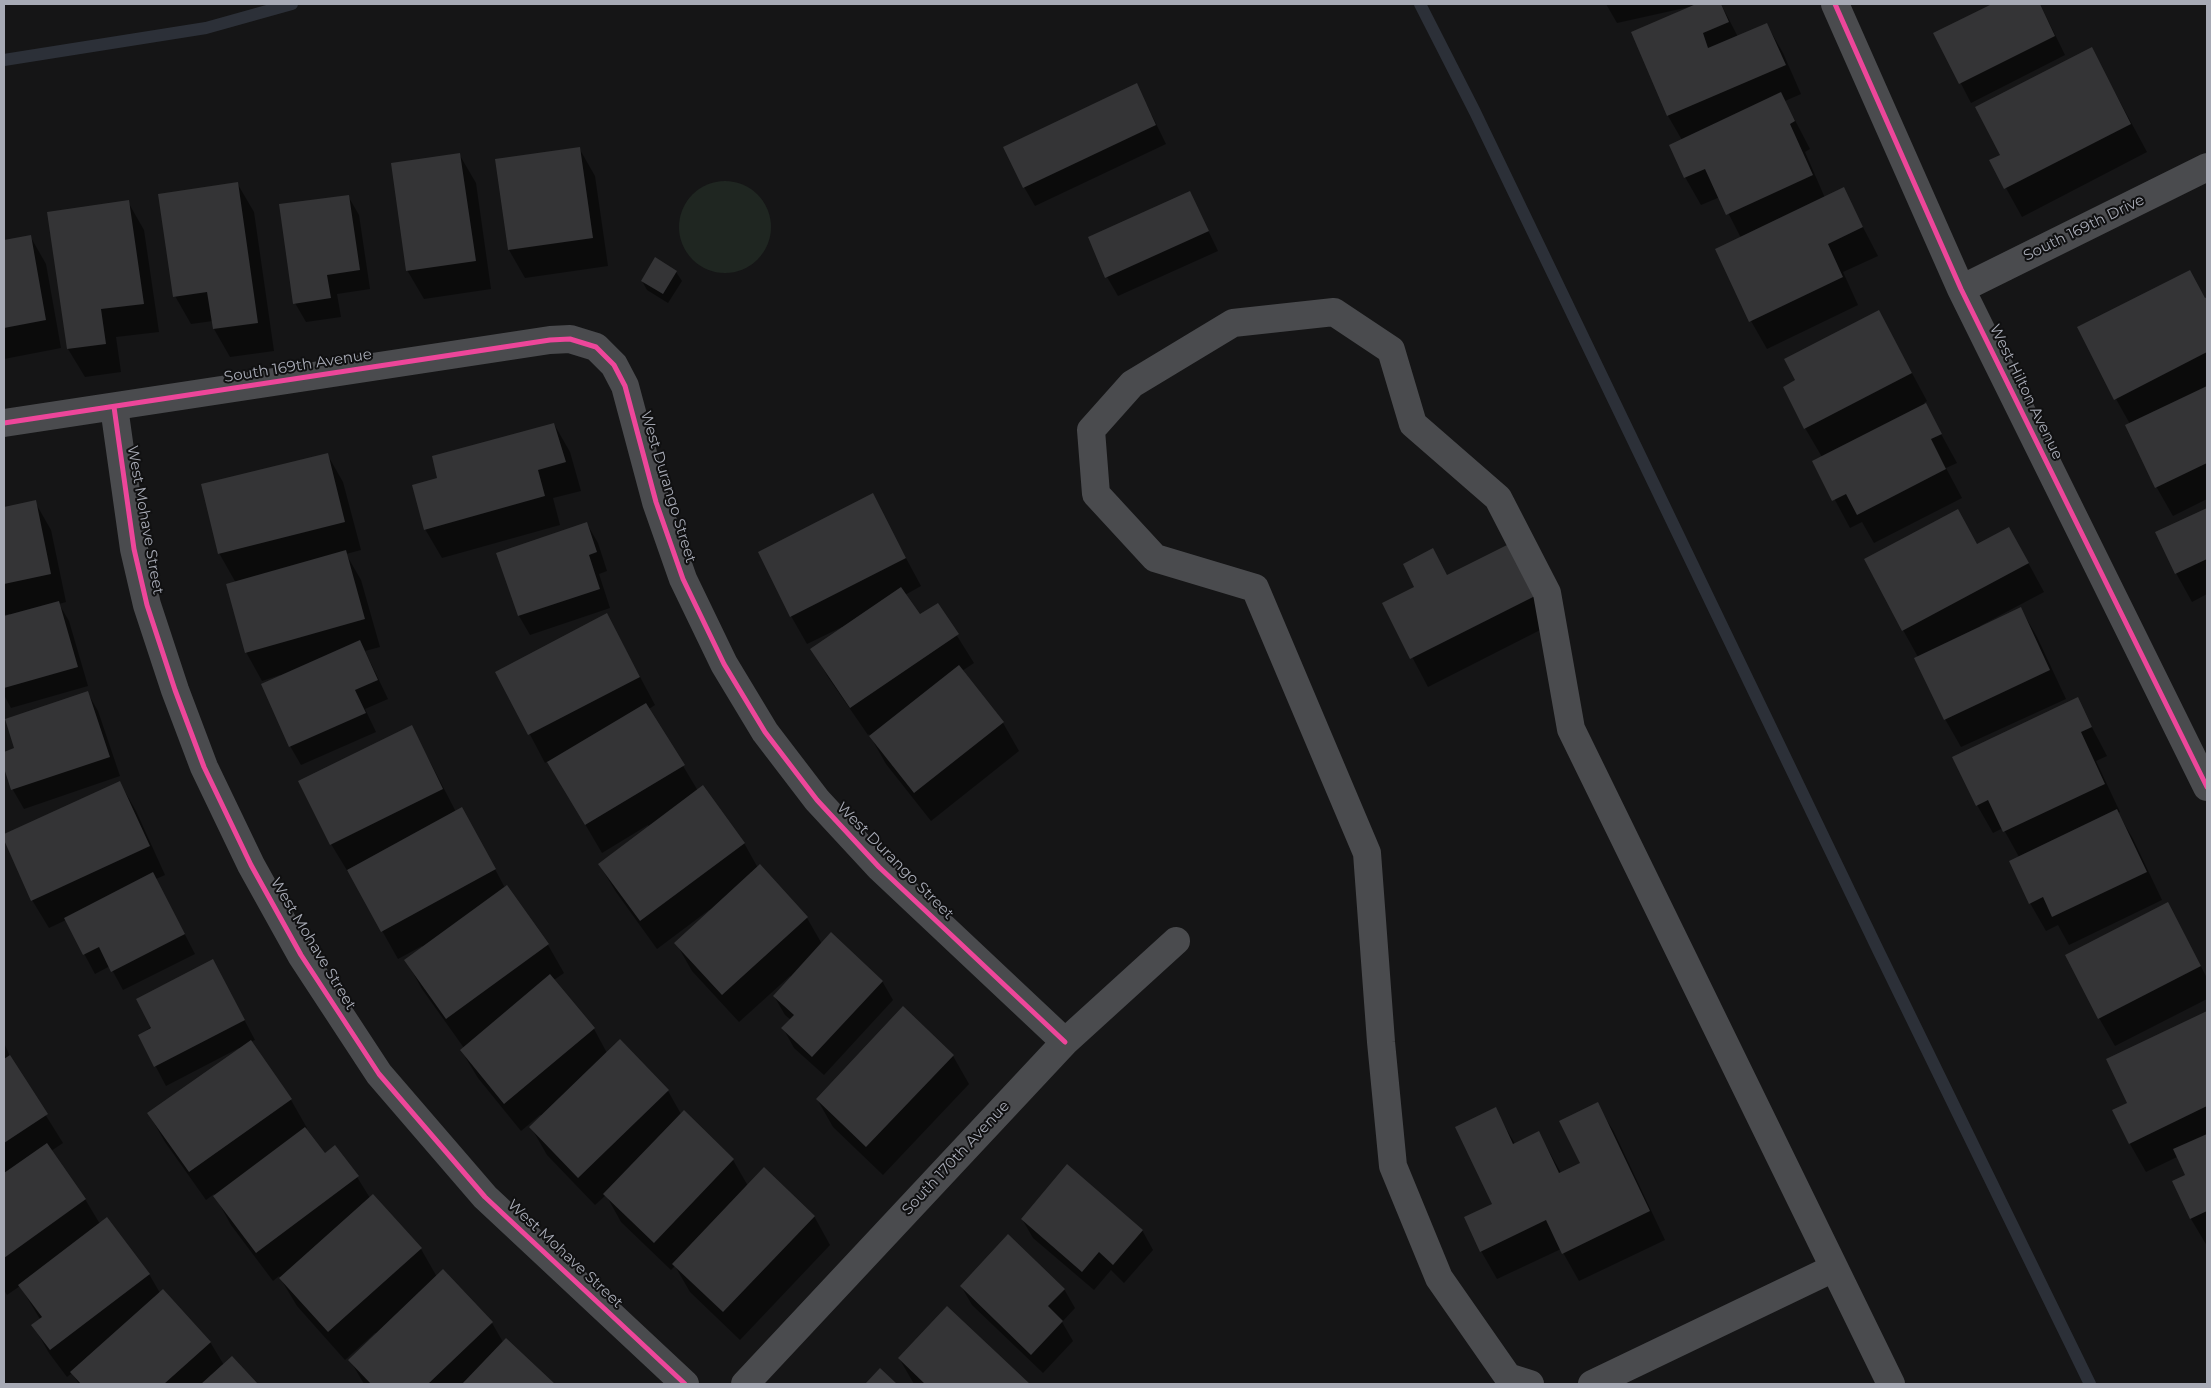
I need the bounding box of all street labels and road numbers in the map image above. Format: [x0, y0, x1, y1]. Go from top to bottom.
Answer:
street label: South 169th Drive [2021, 191, 2147, 265]
street label: West Hilton Avenue [1985, 321, 2067, 463]
street label: South 169th Avenue [223, 345, 373, 387]
street label: West Durango Street [636, 409, 700, 565]
street label: West Mohave Street [123, 444, 167, 596]
street label: West Durango Street [833, 799, 957, 923]
street label: West Mohave Street [266, 875, 360, 1013]
street label: South 170th Avenue [898, 1097, 1014, 1219]
street label: West Mohave Street [504, 1196, 626, 1312]

